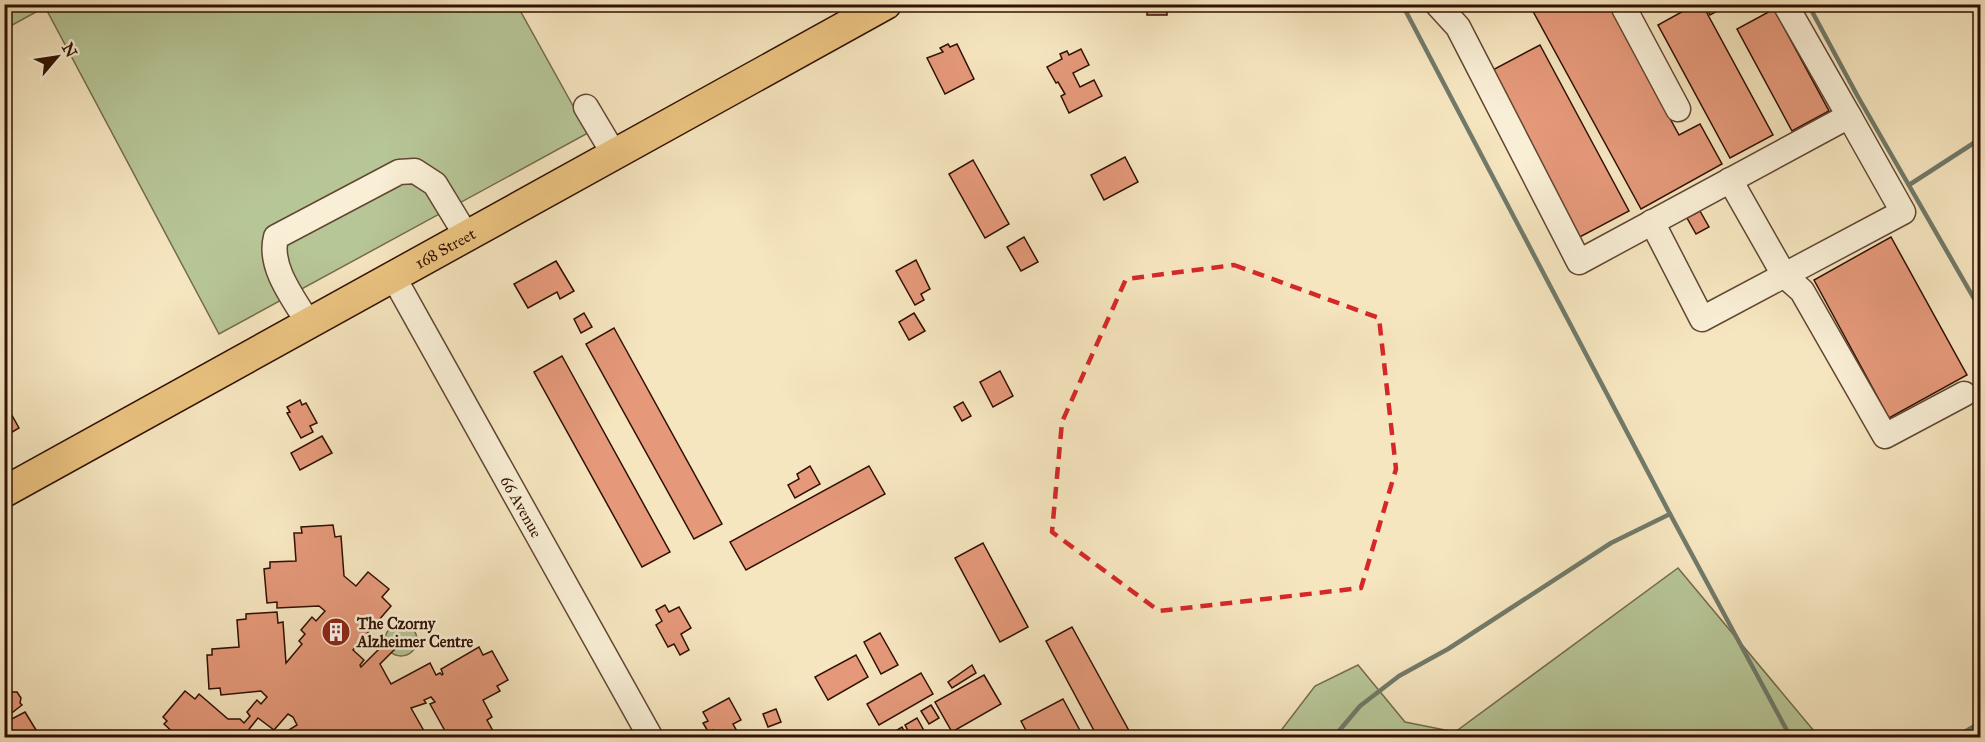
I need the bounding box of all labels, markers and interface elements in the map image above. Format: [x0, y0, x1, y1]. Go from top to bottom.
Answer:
north arrow [27, 27, 87, 87]
text: N [58, 39, 81, 61]
street label: 168 Street [412, 224, 479, 273]
street label: 66 Avenue [496, 472, 546, 541]
place label: The Czorny Alzheimer Centre [356, 614, 474, 651]
building icon: The Czorny Alzheimer Centre [320, 616, 352, 648]

